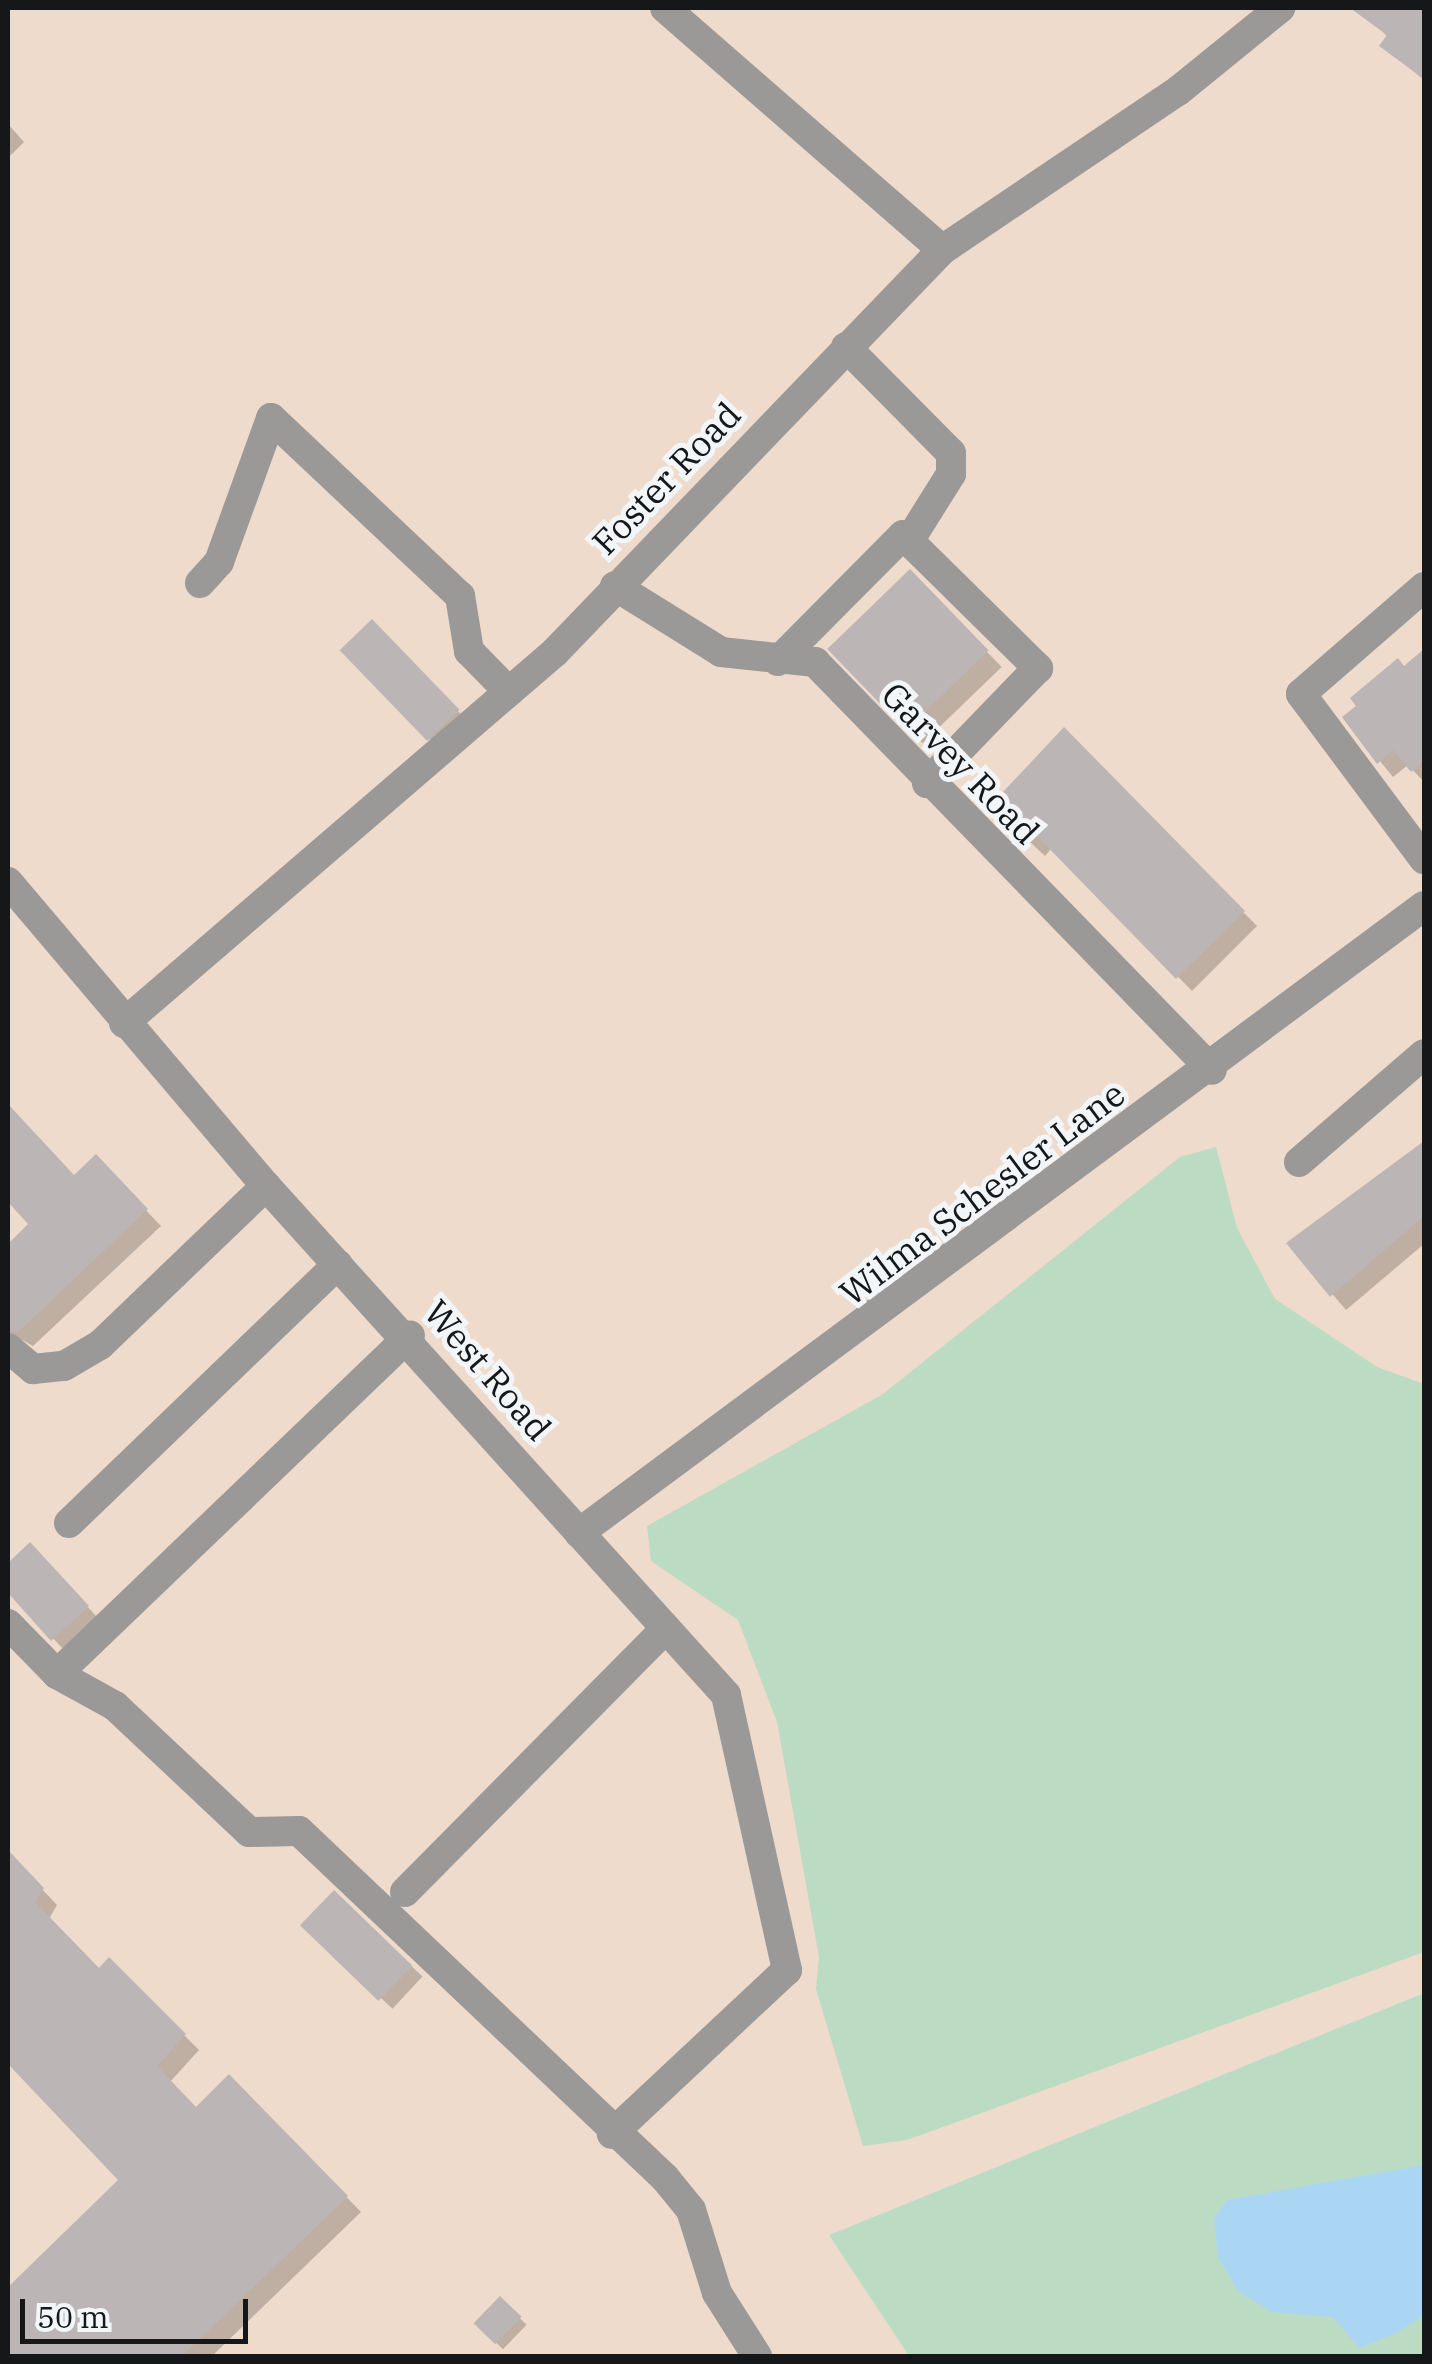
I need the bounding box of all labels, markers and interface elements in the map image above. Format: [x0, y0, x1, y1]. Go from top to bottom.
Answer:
street label: Foster Road [583, 393, 749, 563]
street label: Garvey Road [873, 673, 1049, 853]
street label: Wilma Schesler Lane [831, 1072, 1133, 1314]
street label: West Road [416, 1291, 560, 1449]
scale bar [25, 2279, 252, 2341]
text: 50 m [37, 2297, 109, 2336]

